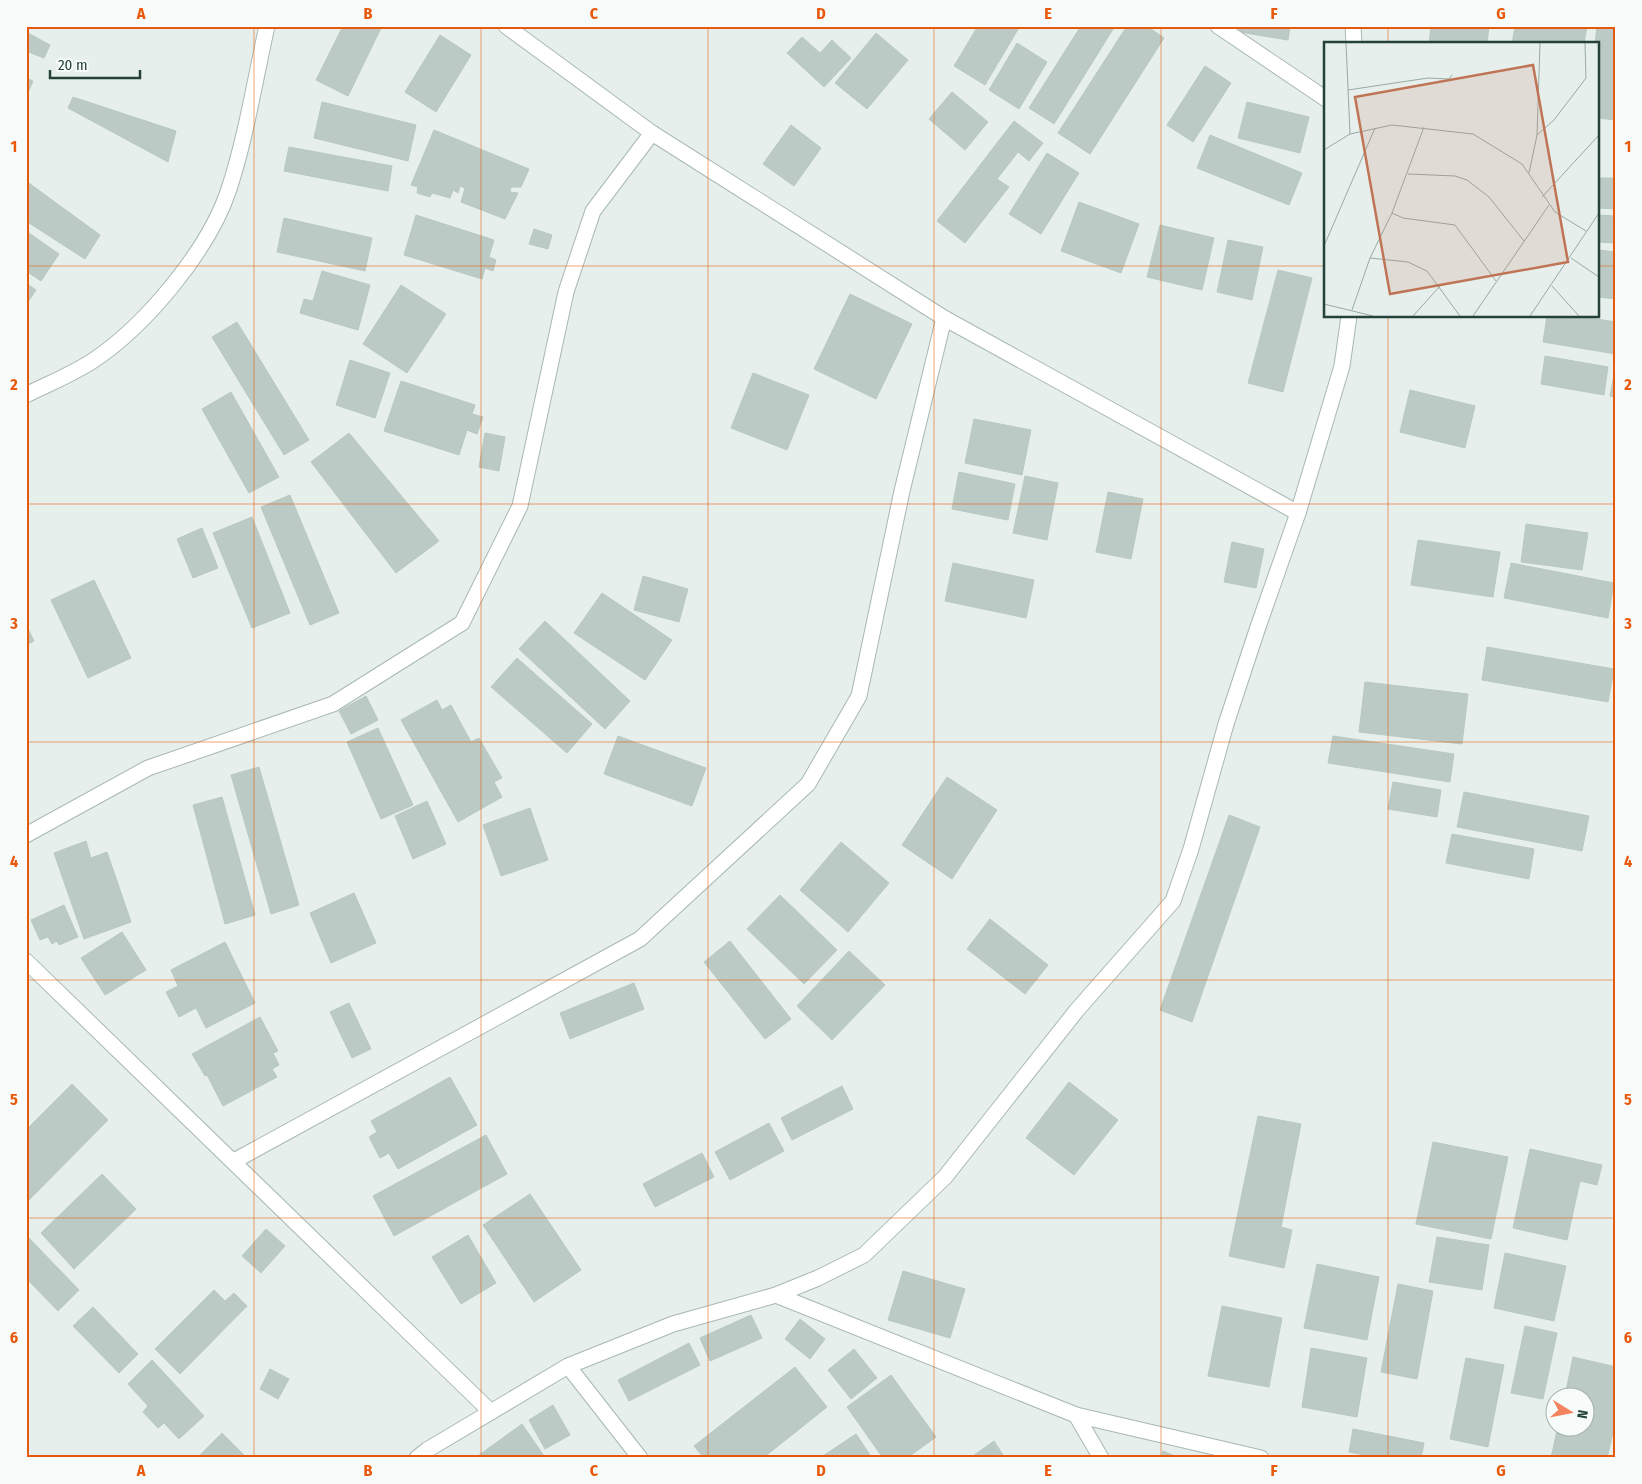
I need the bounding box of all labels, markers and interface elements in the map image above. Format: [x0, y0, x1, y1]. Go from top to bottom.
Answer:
text: A [136, 4, 146, 23]
text: B [364, 4, 373, 23]
text: C [590, 4, 599, 23]
text: D [816, 4, 826, 23]
text: E [1044, 4, 1052, 23]
text: F [1270, 4, 1278, 23]
text: G [1496, 4, 1506, 23]
inset map [1324, 42, 1600, 318]
scale bar [50, 48, 140, 80]
text: 20 m [58, 56, 88, 74]
text: 1 [11, 137, 17, 156]
text: 1 [1625, 137, 1631, 156]
text: 2 [9, 375, 18, 394]
text: 2 [1623, 375, 1632, 394]
text: 3 [9, 614, 18, 633]
text: 3 [1623, 614, 1632, 633]
text: 4 [10, 852, 18, 871]
text: 4 [1624, 852, 1632, 871]
text: 5 [10, 1090, 18, 1109]
text: 5 [1624, 1090, 1632, 1109]
text: 6 [10, 1328, 18, 1347]
text: 6 [1624, 1328, 1632, 1347]
north arrow [1544, 1386, 1594, 1436]
text: N [1573, 1409, 1591, 1420]
text: A [136, 1461, 146, 1480]
text: B [364, 1461, 373, 1480]
text: C [590, 1461, 599, 1480]
text: D [816, 1461, 826, 1480]
text: E [1044, 1461, 1052, 1480]
text: F [1270, 1461, 1278, 1480]
text: G [1496, 1461, 1506, 1480]

